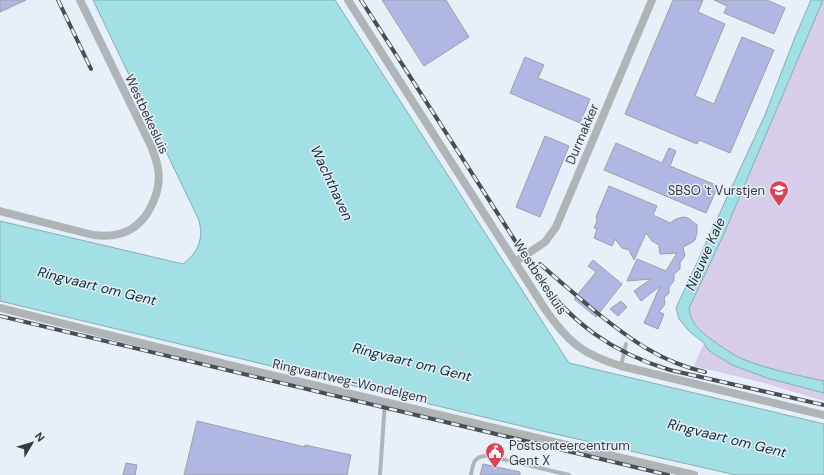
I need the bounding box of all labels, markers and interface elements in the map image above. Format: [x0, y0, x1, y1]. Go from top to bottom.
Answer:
street label: Westbekesluis [121, 71, 173, 157]
street label: Durmakker [562, 101, 603, 167]
water label: Wachthaven [307, 142, 357, 224]
school or university icon: SBSO 't Vurstjen [768, 179, 790, 207]
place label: SBSO 't Vurstjen [668, 182, 765, 199]
water label: Nieuwe Kale [681, 215, 729, 293]
street label: Westbekesluis [509, 236, 571, 318]
water label: Ringvaart om Gent [36, 263, 159, 310]
water label: Ringvaart om Gent [351, 339, 474, 386]
street label: Ringvaartweg-Wondelgem [271, 355, 429, 407]
water label: Ringvaart om Gent [666, 415, 789, 462]
north arrow [12, 423, 52, 463]
text: N [32, 429, 48, 444]
place label: Postsorteercentrum Gent X [509, 437, 630, 469]
public building icon: Postsorteercentrum Gent X [484, 441, 506, 469]

